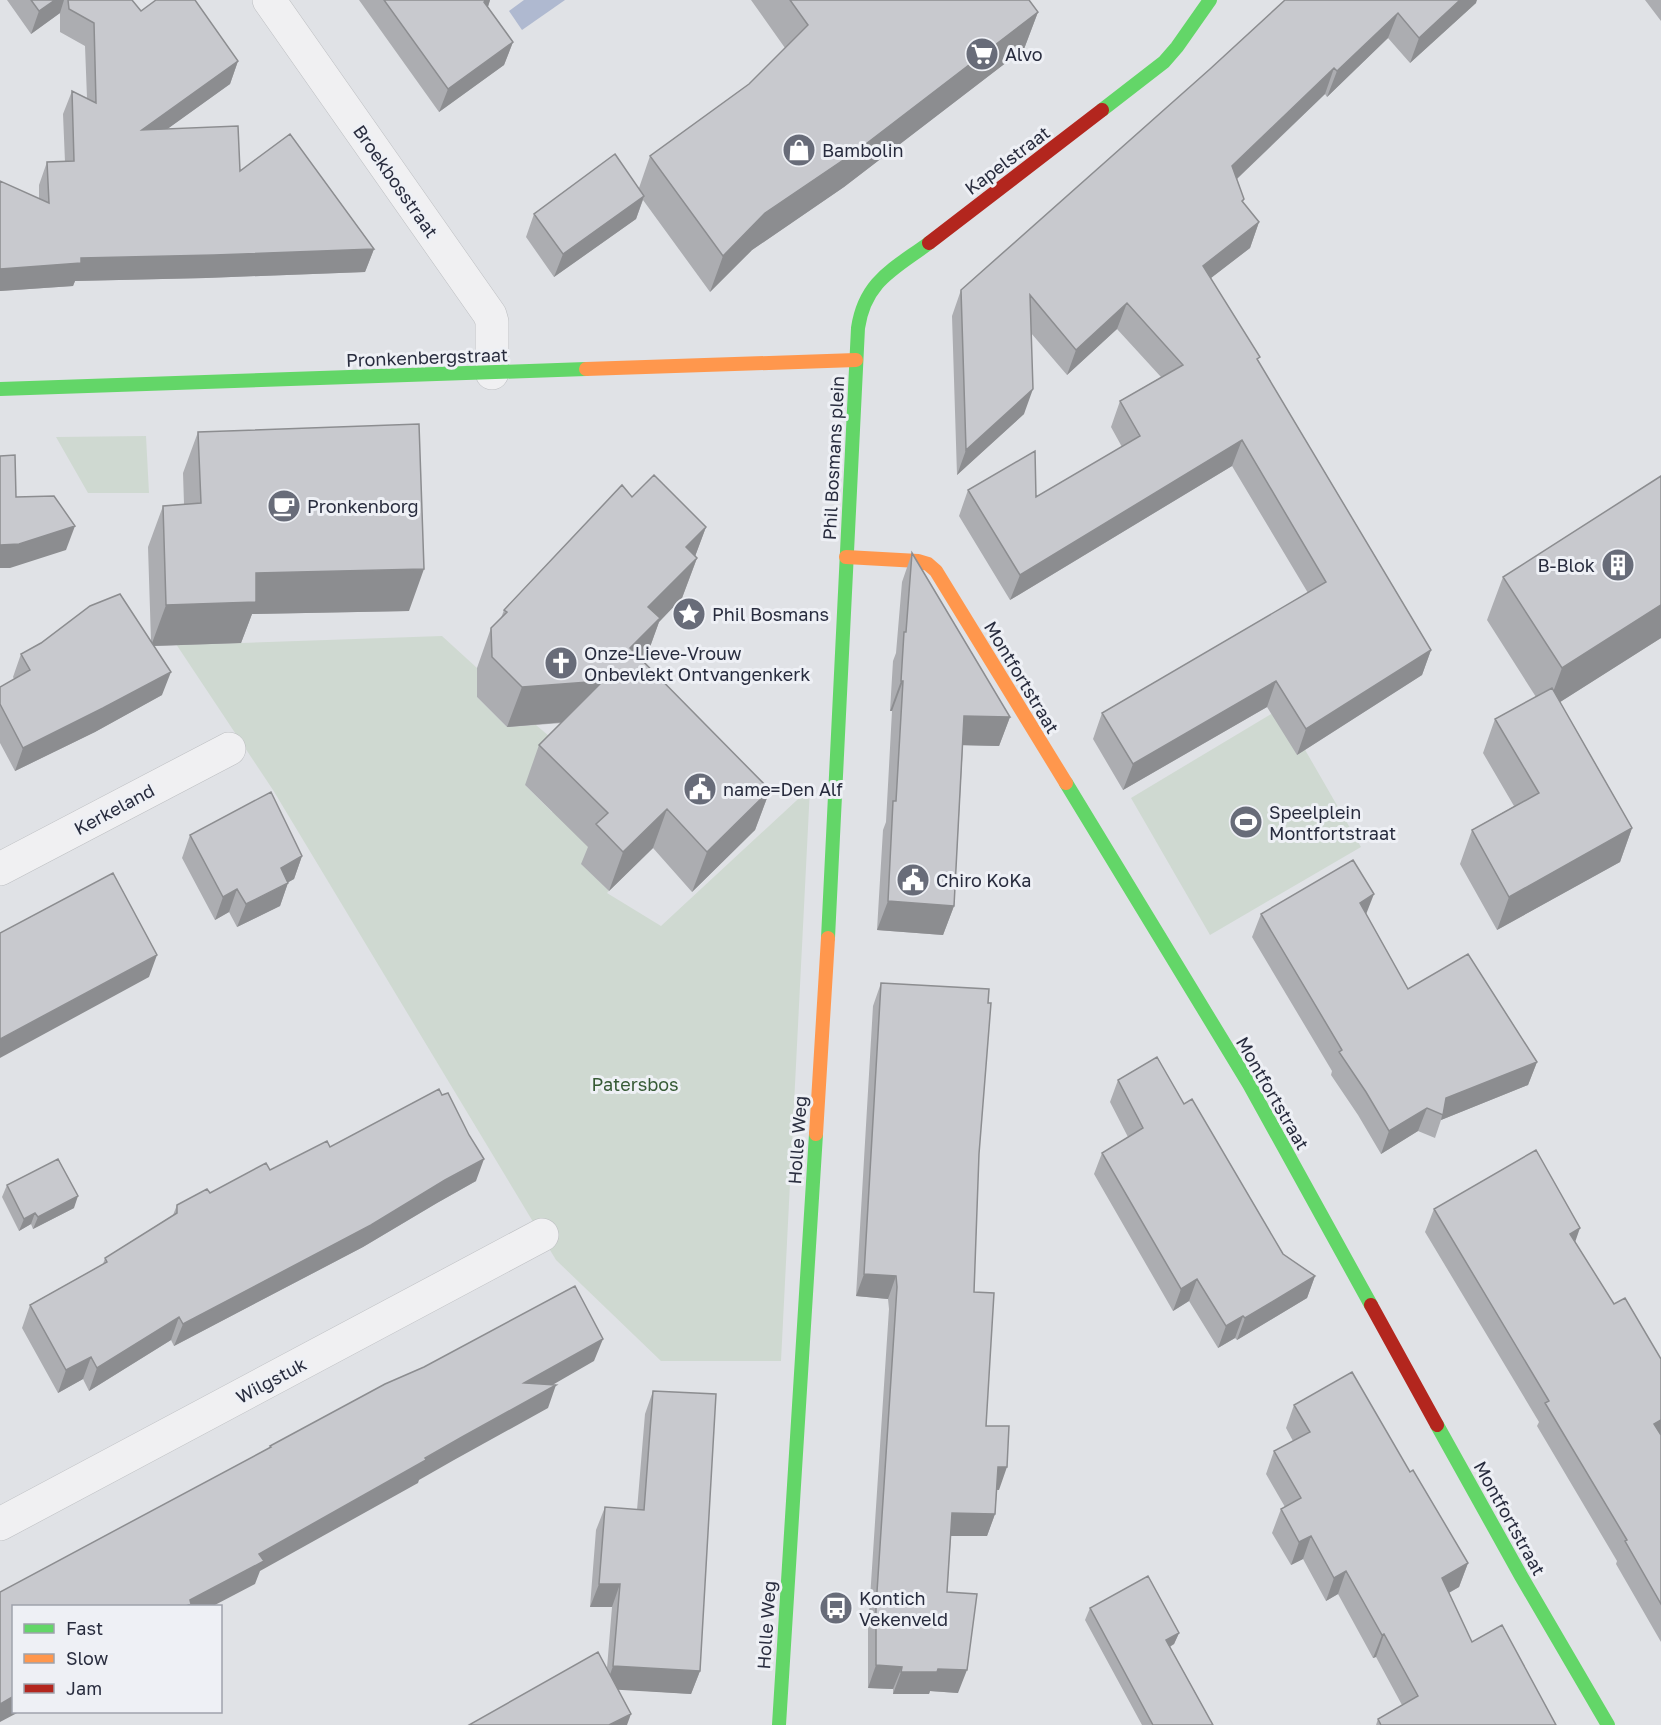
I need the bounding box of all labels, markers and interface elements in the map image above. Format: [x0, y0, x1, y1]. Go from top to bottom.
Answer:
supermarket icon: Alvo [964, 36, 1000, 72]
place label: Alvo [1005, 43, 1043, 65]
street label: Broekbosstraat [349, 120, 443, 242]
street label: Kapelstraat [960, 121, 1054, 199]
shop icon: Bambolin [781, 132, 817, 168]
place label: Bambolin [822, 139, 904, 161]
street label: Pronkenbergstraat [346, 343, 508, 371]
street label: Phil Bosmans plein [818, 375, 848, 541]
cafe icon: Pronkenborg [266, 488, 302, 524]
place label: Pronkenborg [307, 495, 419, 517]
building icon: B-Blok [1600, 547, 1636, 583]
place label: B-Blok [1537, 554, 1595, 576]
place icon: Phil Bosmans [671, 596, 707, 632]
place label: Phil Bosmans [712, 603, 829, 625]
street label: Montfortstraat [980, 617, 1064, 737]
place label: Onze-Lieve-Vrouw Onbevlekt Ontvangenkerk [584, 642, 810, 685]
church icon: Onze-Lieve-Vrouw Onbevlekt Ontvangenkerk [543, 645, 579, 681]
public building icon: name=Den Alf [682, 771, 718, 807]
place label: name=Den Alf [723, 778, 843, 800]
street label: Kerkeland [70, 779, 158, 839]
place label: Speelplein Montfortstraat [1269, 801, 1396, 844]
sports icon: Speelplein Montfortstraat [1228, 804, 1264, 840]
public building icon: Chiro KoKa [895, 862, 931, 898]
place label: Chiro KoKa [936, 869, 1032, 891]
street label: Montfortstraat [1232, 1032, 1314, 1154]
park label: Patersbos [591, 1073, 679, 1095]
street label: Holle Weg [783, 1095, 811, 1185]
street label: Wilgstuk [232, 1352, 310, 1408]
street label: Montfortstraat [1470, 1457, 1550, 1579]
street label: Holle Weg [752, 1580, 780, 1670]
place label: Kontich Vekenveld [859, 1587, 948, 1630]
bus stop icon: Kontich Vekenveld [818, 1590, 854, 1626]
legend [12, 1605, 222, 1713]
text: Fast [66, 1617, 103, 1639]
text: Slow [66, 1647, 109, 1669]
text: Jam [66, 1677, 102, 1699]

